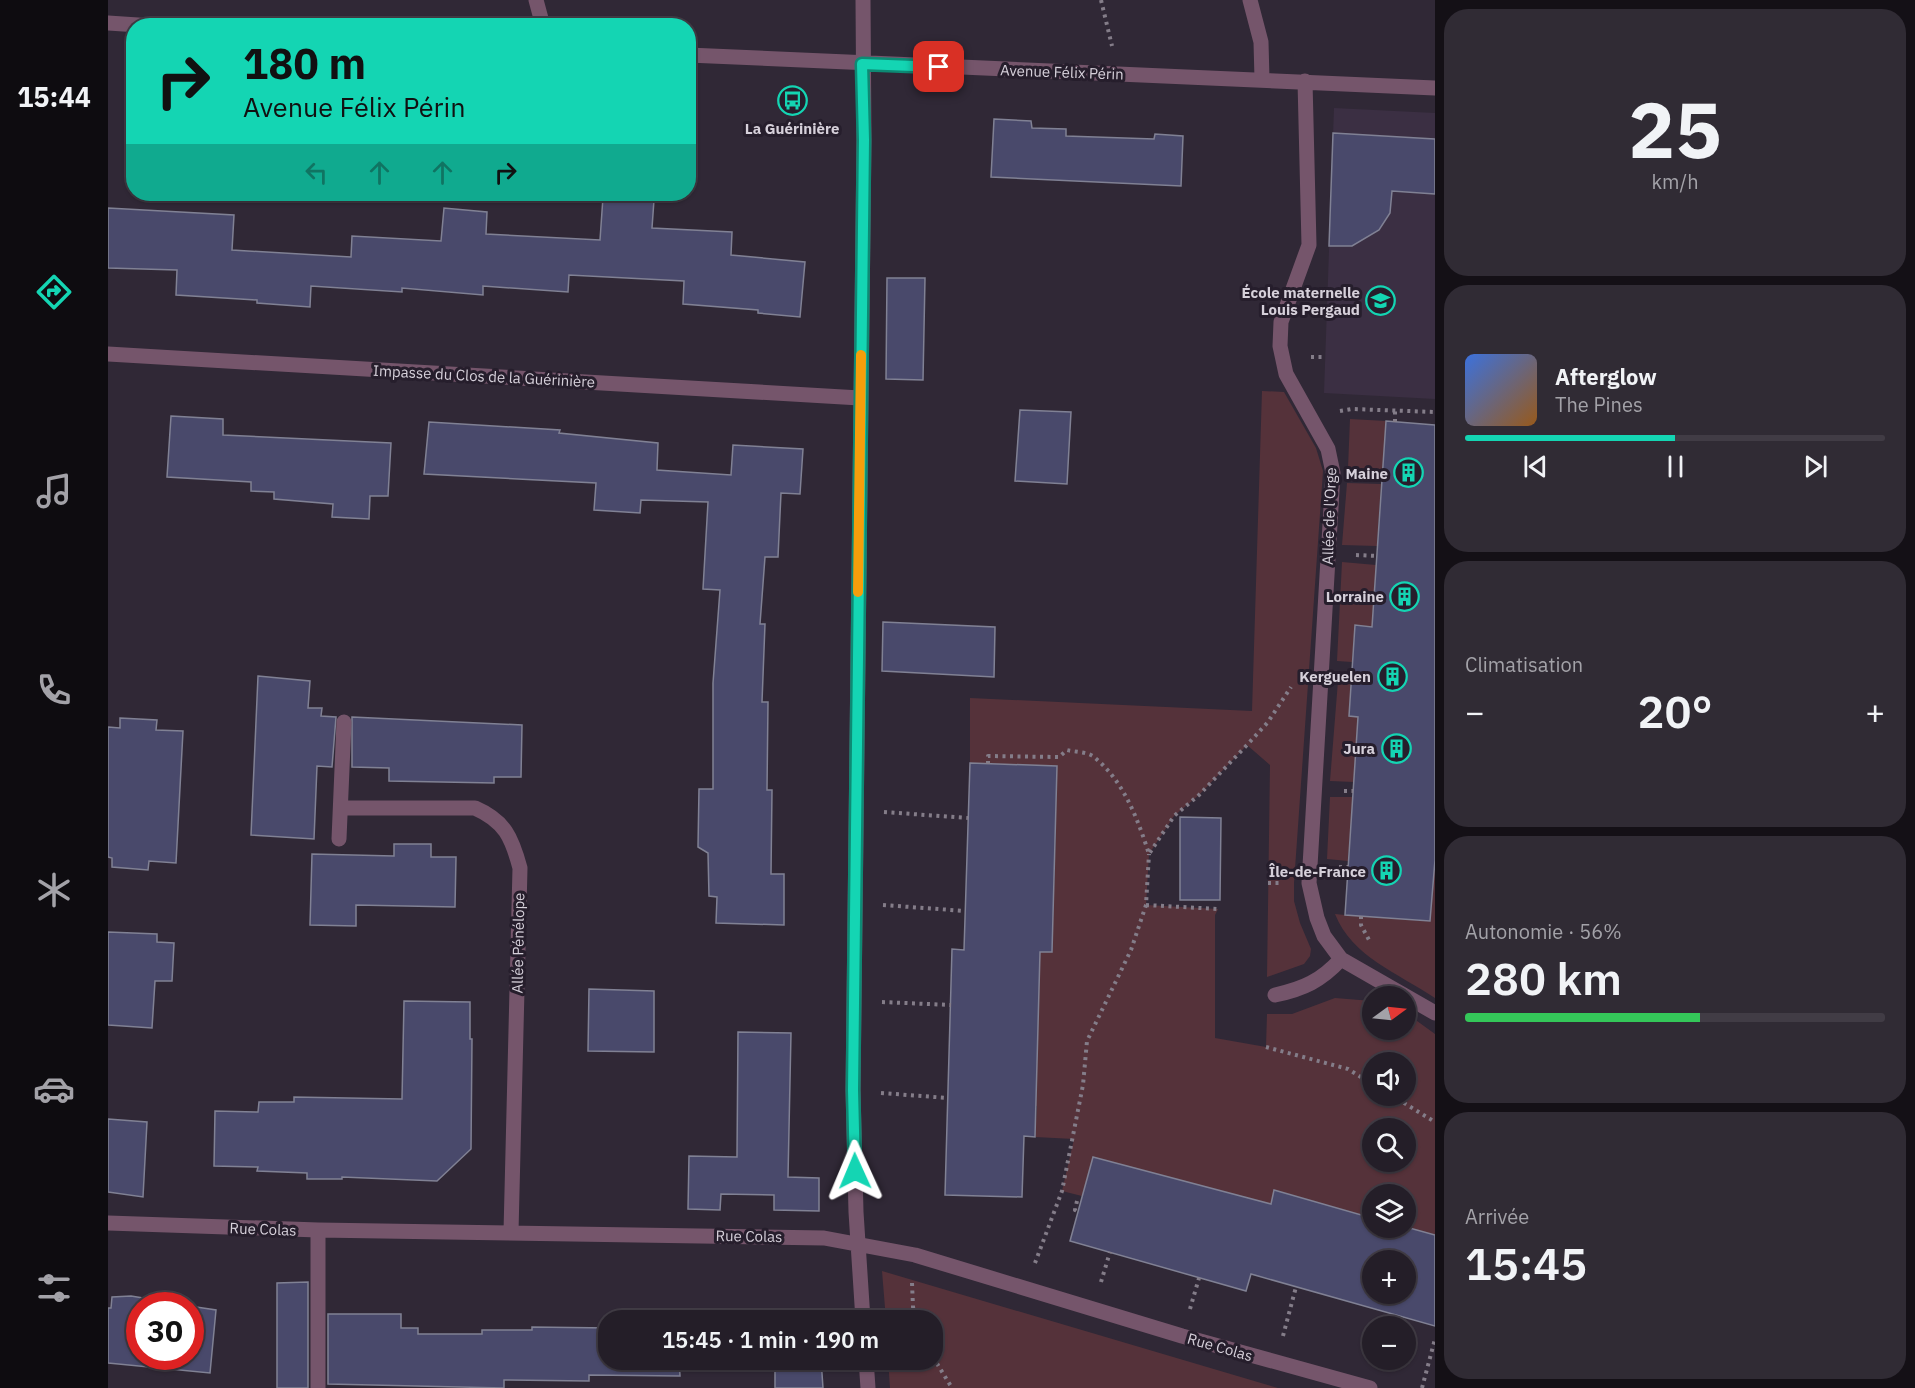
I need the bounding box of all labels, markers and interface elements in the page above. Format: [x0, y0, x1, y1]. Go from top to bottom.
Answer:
text: 180 m [243, 36, 366, 91]
pin [913, 41, 964, 92]
icon: right [144, 42, 222, 120]
icon: arrive [922, 50, 955, 83]
street label: Avenue Félix Périn [1000, 60, 1124, 84]
text: 25 [1628, 78, 1722, 179]
text: 15:44 [17, 79, 91, 114]
bus stop icon: La Guérinière [776, 85, 808, 117]
text: Avenue Félix Périn [243, 89, 466, 124]
place label: La Guérinière [745, 119, 839, 138]
icon: left [300, 156, 333, 189]
icon: ahead [363, 156, 396, 189]
icon: ahead [426, 156, 459, 189]
icon: right [489, 156, 522, 189]
text: km/h [1651, 168, 1699, 195]
icon: directions [33, 271, 75, 313]
place label: École maternelle Louis Pergaud [1242, 283, 1360, 319]
school or university icon: École maternelle Louis Pergaud [1365, 285, 1397, 317]
street label: Impasse du Clos de la Guérinière [373, 361, 595, 391]
text: Afterglow [1555, 362, 1657, 391]
text: The Pines [1555, 391, 1643, 418]
icon: previous [1519, 450, 1552, 483]
icon: pause [1659, 450, 1692, 483]
icon: next [1799, 450, 1832, 483]
building icon: Maine [1393, 457, 1425, 489]
place label: Maine [1346, 464, 1388, 483]
street label: Allée de l'Orge [1318, 467, 1340, 565]
icon: music [33, 470, 75, 512]
building icon: Lorraine [1389, 580, 1421, 612]
place label: Lorraine [1326, 587, 1384, 606]
text: Climatisation [1465, 651, 1583, 678]
building icon: Kerguelen [1376, 660, 1408, 692]
place label: Kerguelen [1299, 667, 1371, 686]
icon: phone [33, 669, 75, 711]
text: 20° [1637, 682, 1713, 740]
text: − [1465, 690, 1485, 733]
text: + [1865, 690, 1885, 733]
building icon: Jura [1380, 732, 1412, 764]
place label: Jura [1343, 739, 1375, 758]
building icon: Île-de-France [1371, 855, 1403, 887]
place label: Île-de-France [1269, 862, 1366, 881]
icon: climate [33, 869, 75, 911]
street label: Allée Pénélope [508, 892, 528, 994]
text: Autonomie · 56% [1465, 918, 1622, 945]
text: 280 km [1465, 949, 1622, 1007]
north arrow [1362, 986, 1416, 1040]
map controls [1362, 986, 1416, 1370]
button: sound [1362, 1052, 1416, 1106]
icon: car [33, 1068, 75, 1110]
button: search [1362, 1118, 1416, 1172]
position arrow [823, 1139, 887, 1203]
button: layers [1362, 1184, 1416, 1238]
text: Arrivée [1465, 1203, 1529, 1230]
street label: Rue Colas [229, 1218, 297, 1240]
street label: Rue Colas [715, 1226, 783, 1246]
text: 15:45 [1465, 1234, 1587, 1292]
button: + [1362, 1250, 1416, 1304]
icon: filters [33, 1267, 75, 1309]
speed limit sign: 30 [126, 1292, 204, 1370]
button: − [1362, 1316, 1416, 1370]
text: 15:45 · 1 min · 190 m [662, 1325, 879, 1354]
street label: Rue Colas [1185, 1329, 1255, 1365]

